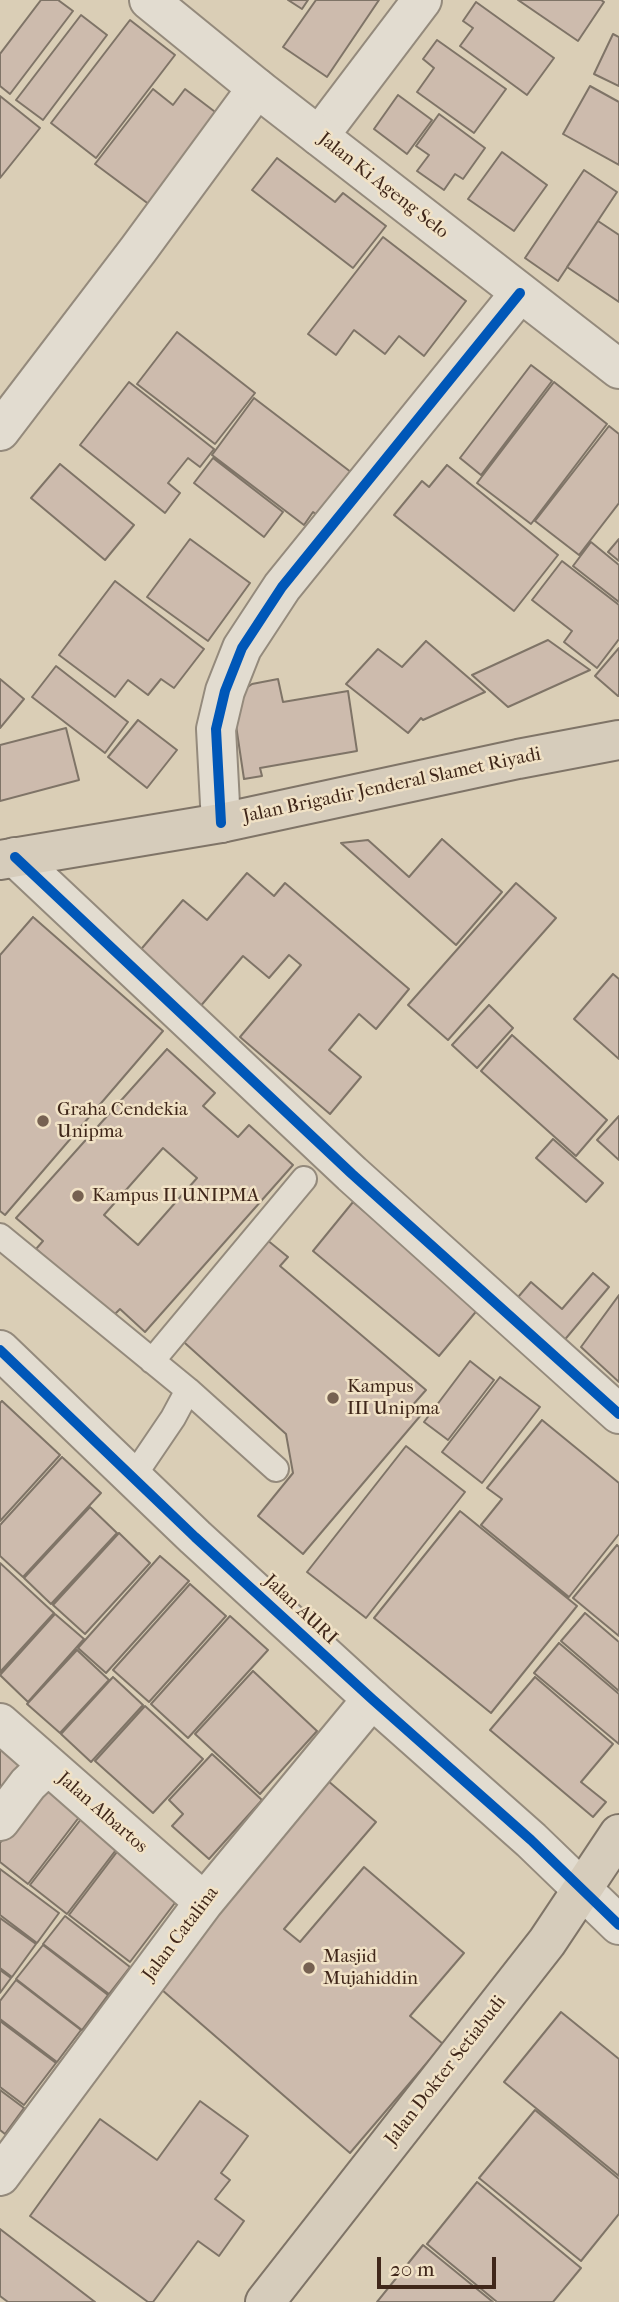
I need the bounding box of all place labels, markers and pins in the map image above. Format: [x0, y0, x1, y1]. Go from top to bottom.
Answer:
place label: Graha Cendekia Unipma [57, 1099, 188, 1143]
marker: Graha Cendekia Unipma [35, 1113, 51, 1129]
place label: Kampus II UNIPMA [92, 1185, 259, 1207]
marker: Kampus II UNIPMA [70, 1188, 86, 1204]
place label: Kampus III Unipma [347, 1376, 440, 1420]
marker: Kampus III Unipma [325, 1390, 341, 1406]
place label: Masjid Mujahiddin [323, 1946, 418, 1990]
marker: Masjid Mujahiddin [301, 1960, 317, 1976]

